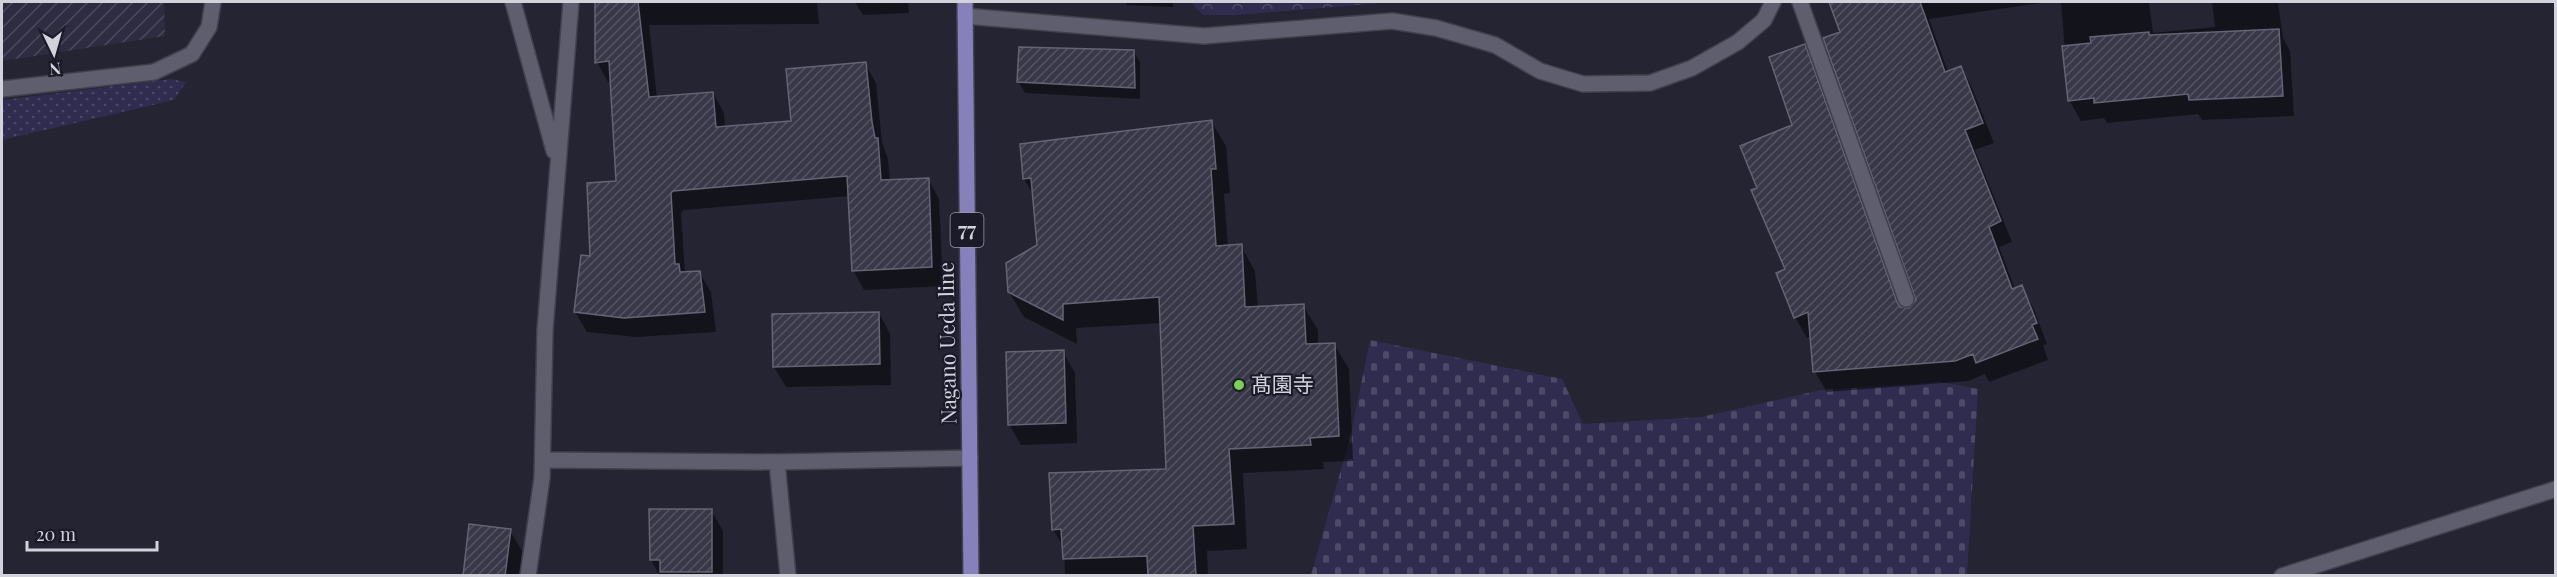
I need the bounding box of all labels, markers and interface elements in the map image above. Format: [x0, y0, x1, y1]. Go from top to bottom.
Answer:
north arrow [24, 24, 84, 84]
text: N [48, 58, 62, 80]
road number: 77 [950, 213, 984, 247]
street label: Nagano Ueda line [931, 262, 961, 424]
place label: 髙園寺 [1251, 369, 1314, 397]
marker: 髙園寺 [1232, 378, 1246, 392]
scale bar [27, 514, 158, 552]
text: 20 m [36, 522, 76, 546]

